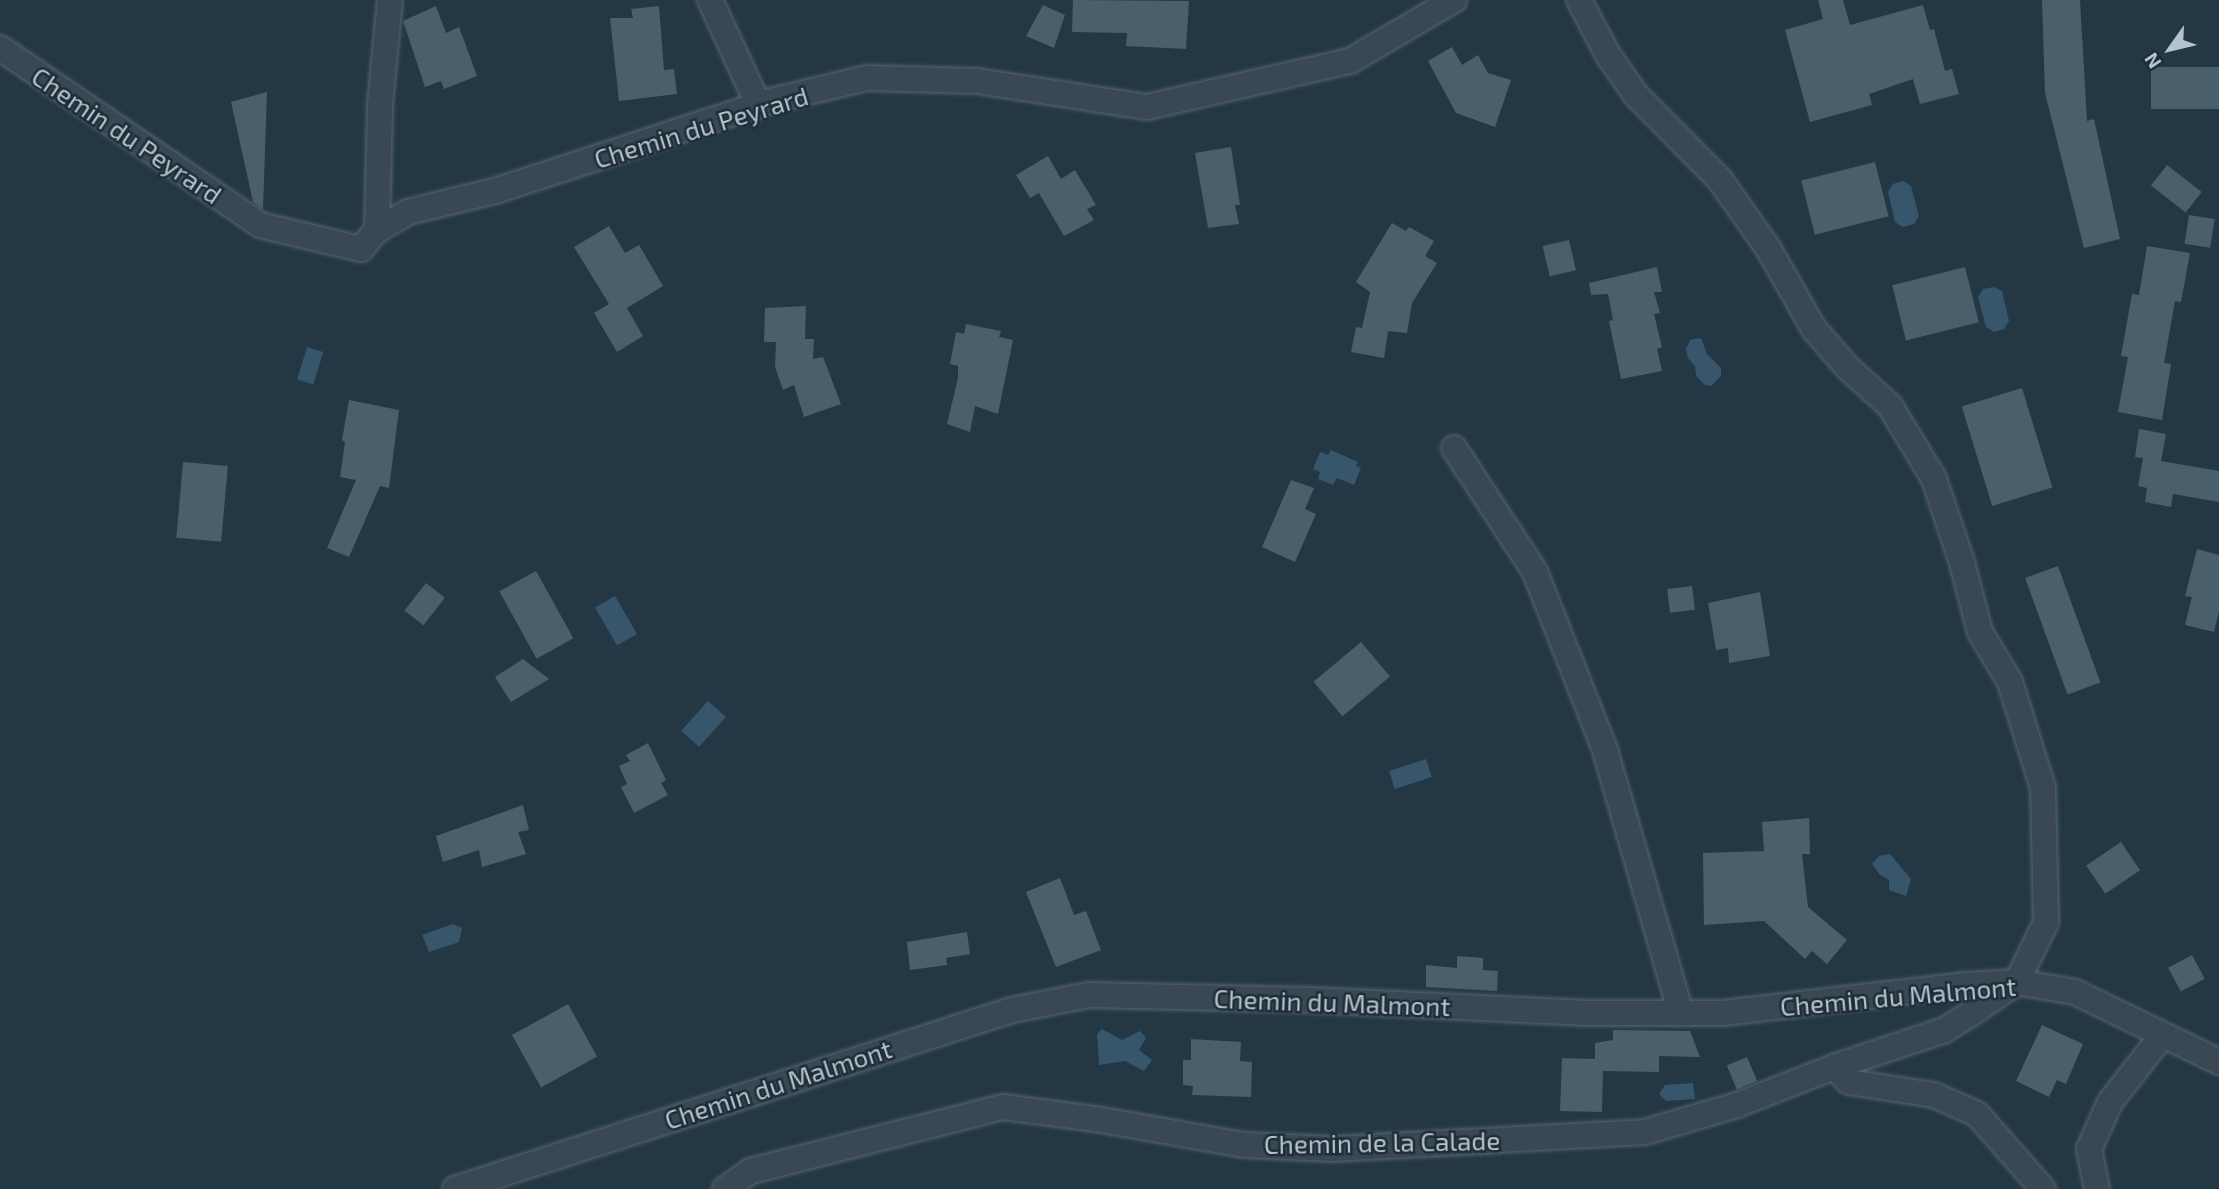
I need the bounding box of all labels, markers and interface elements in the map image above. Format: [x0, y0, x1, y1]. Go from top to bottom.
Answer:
north arrow [2135, 14, 2205, 84]
text: N [2139, 49, 2166, 73]
street label: Chemin du Peyrard [26, 60, 228, 210]
street label: Chemin du Peyrard [590, 80, 812, 174]
street label: Chemin du Malmont [1779, 970, 2017, 1022]
street label: Chemin du Malmont [1213, 982, 1451, 1022]
street label: Chemin du Malmont [661, 1033, 895, 1135]
street label: Chemin de la Calade [1264, 1124, 1500, 1160]

